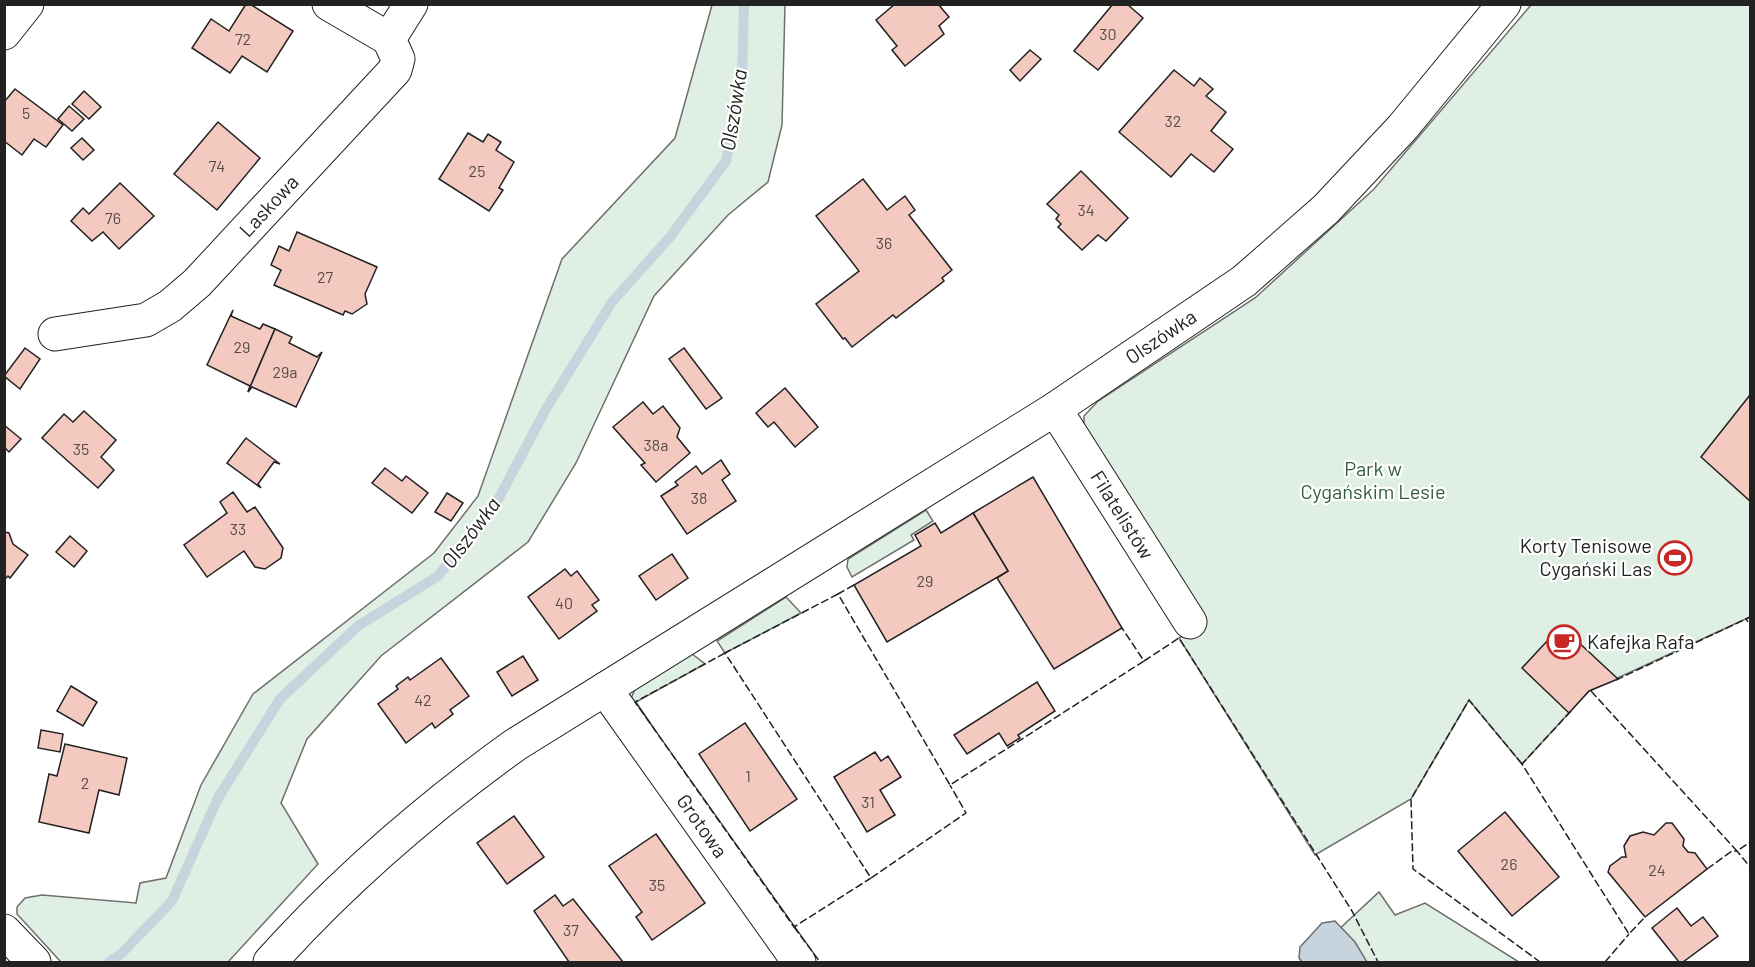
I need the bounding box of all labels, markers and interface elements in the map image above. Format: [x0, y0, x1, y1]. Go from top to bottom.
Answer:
house number: 30 [1099, 24, 1117, 43]
house number: 72 [235, 29, 251, 48]
water label: Olszówka [714, 67, 751, 152]
house number: 5 [22, 103, 30, 122]
house number: 32 [1165, 111, 1181, 130]
house number: 74 [209, 156, 225, 175]
house number: 25 [469, 161, 485, 180]
street label: Laskowa [234, 169, 303, 241]
house number: 34 [1077, 200, 1095, 219]
house number: 76 [105, 208, 121, 227]
house number: 36 [876, 233, 892, 252]
house number: 27 [317, 267, 333, 286]
street label: Olszówka [1120, 304, 1200, 369]
house number: 29 [234, 337, 250, 356]
house number: 29a [272, 362, 298, 381]
house number: 38a [644, 435, 668, 454]
house number: 35 [73, 439, 89, 458]
park label: Park w Cygańskim Lesie [1300, 456, 1446, 503]
street label: Filatelistów [1086, 466, 1159, 563]
house number: 38 [691, 488, 707, 507]
water label: Olszówka [435, 492, 505, 573]
house number: 33 [230, 519, 246, 538]
place label: Korty Tenisowe Cygański Las [1520, 533, 1652, 580]
sports icon: Korty Tenisowe Cygański Las [1657, 540, 1693, 576]
house number: 29 [917, 571, 933, 590]
house number: 40 [555, 593, 573, 612]
cafe icon: Kafejka Rafa [1546, 624, 1582, 660]
place label: Kafejka Rafa [1587, 629, 1695, 653]
house number: 42 [414, 690, 432, 709]
house number: 1 [745, 766, 751, 785]
house number: 2 [81, 773, 89, 792]
street label: Grotowa [672, 789, 733, 862]
house number: 31 [861, 792, 875, 811]
house number: 26 [1501, 854, 1517, 873]
house number: 24 [1648, 860, 1666, 879]
house number: 35 [649, 875, 665, 894]
house number: 37 [563, 920, 579, 939]

